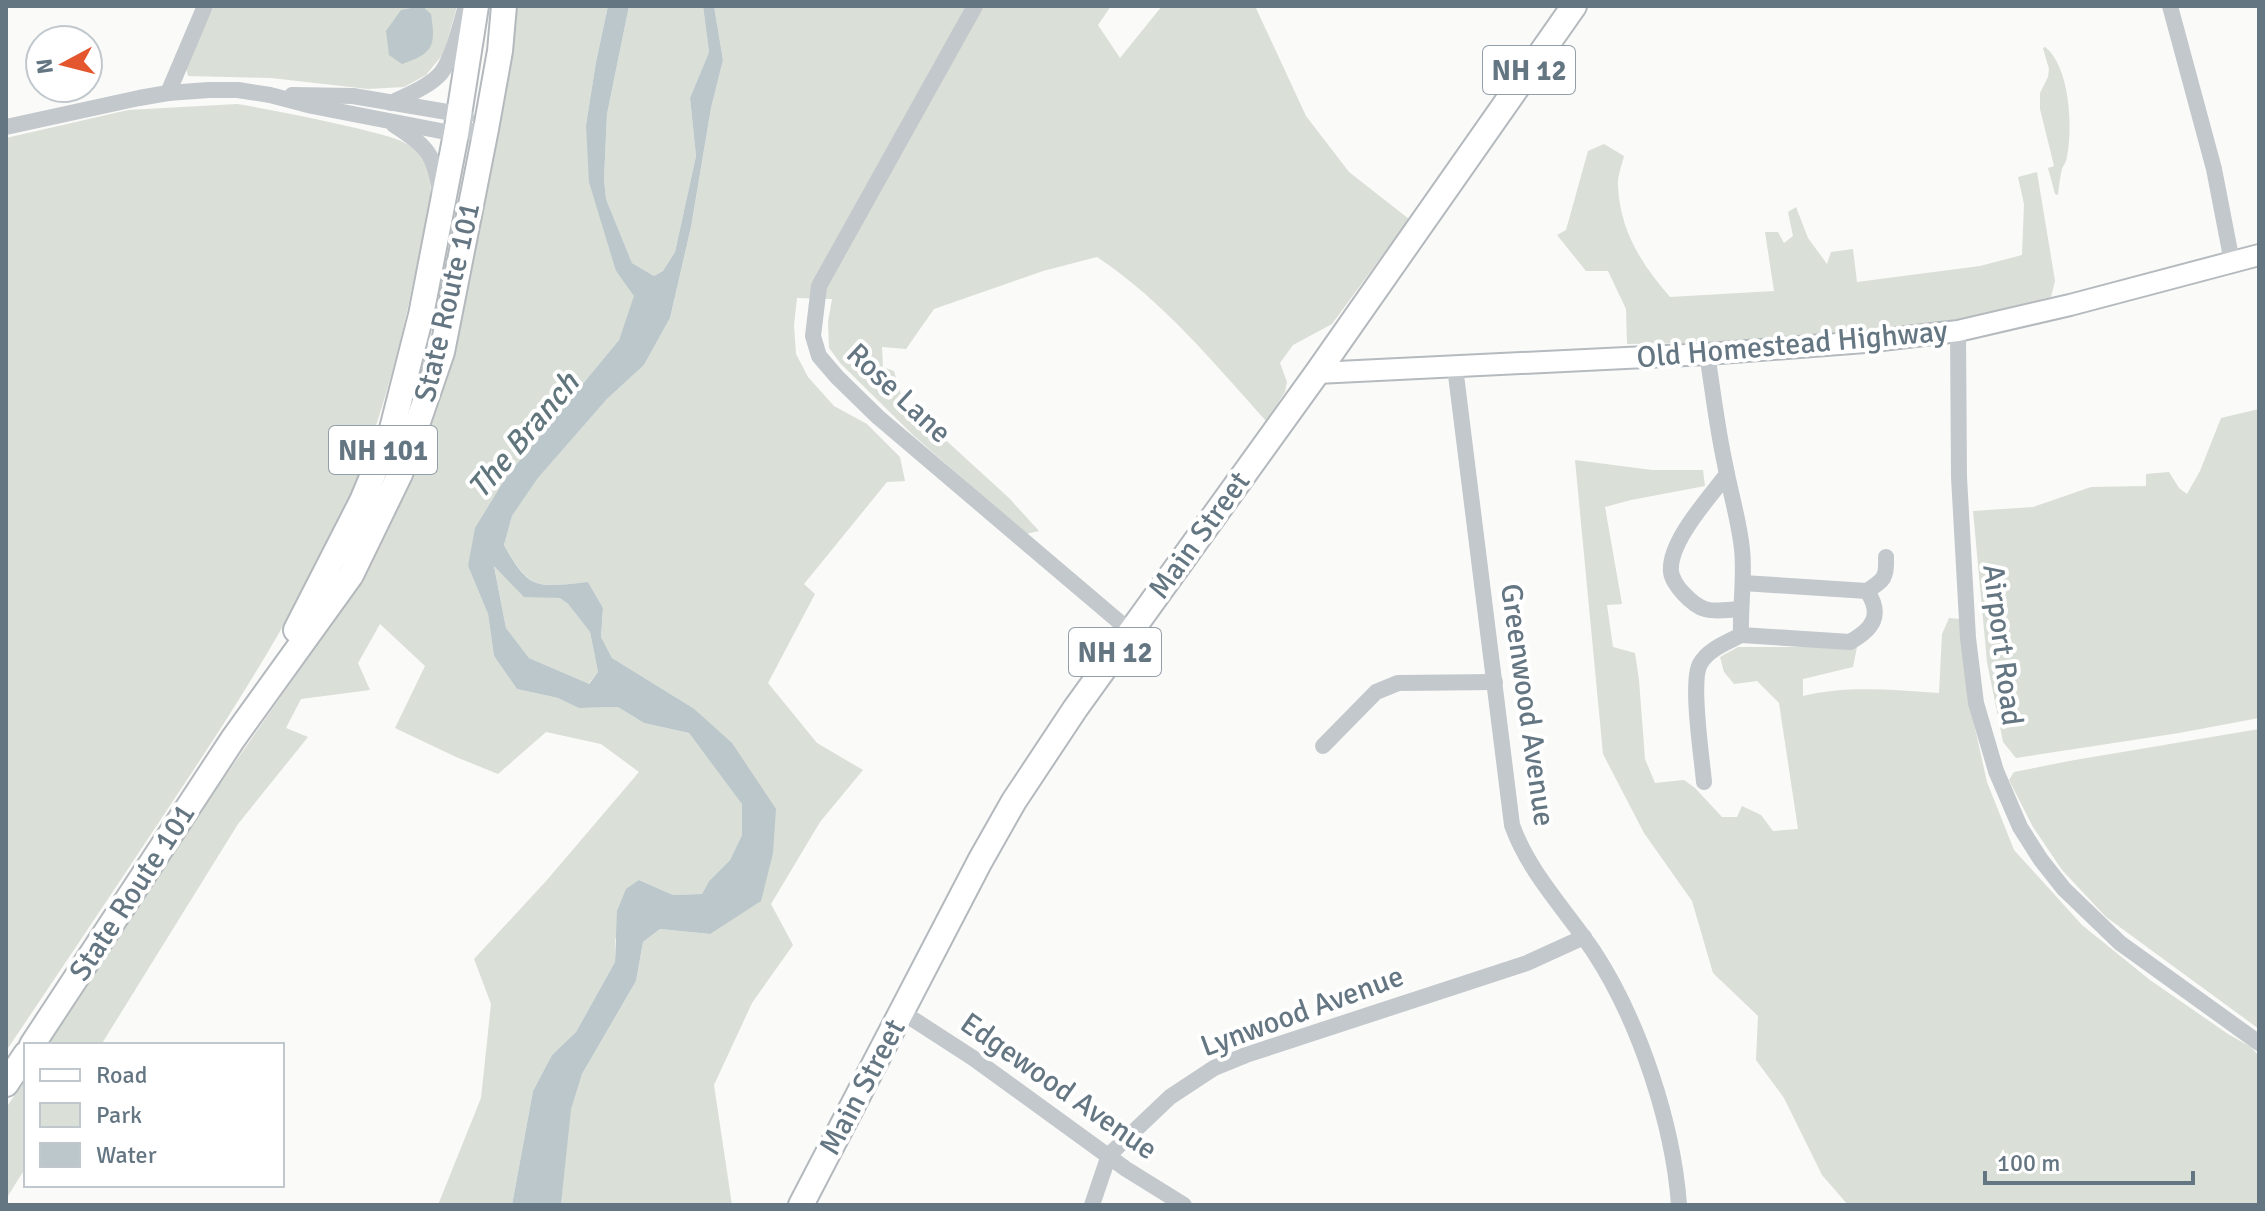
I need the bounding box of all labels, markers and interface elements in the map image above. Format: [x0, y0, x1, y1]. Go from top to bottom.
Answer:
north arrow [24, 24, 104, 104]
road number: NH 12 [1483, 46, 1575, 94]
text: N [30, 57, 59, 76]
street label: State Route 101 [407, 199, 488, 406]
street label: Old Homestead Highway [1635, 312, 1949, 377]
street label: Rose Lane [839, 336, 959, 451]
water label: The Branch [459, 363, 588, 506]
road number: NH 101 [329, 426, 437, 474]
street label: Main Street [1141, 464, 1258, 606]
street label: Airport Road [1974, 562, 2031, 728]
street label: Greenwood Avenue [1492, 581, 1563, 829]
road number: NH 12 [1069, 628, 1161, 676]
street label: State Route 101 [61, 797, 203, 988]
street label: Lynwood Avenue [1196, 958, 1409, 1065]
street label: Edgewood Avenue [953, 1005, 1164, 1168]
street label: Main Street [811, 1013, 914, 1162]
legend [24, 1043, 284, 1187]
text: Road [96, 1060, 147, 1090]
text: Park [96, 1100, 142, 1130]
scale bar [1985, 1135, 2193, 1185]
text: Water [96, 1140, 157, 1170]
text: 100 m [1997, 1148, 2060, 1178]

